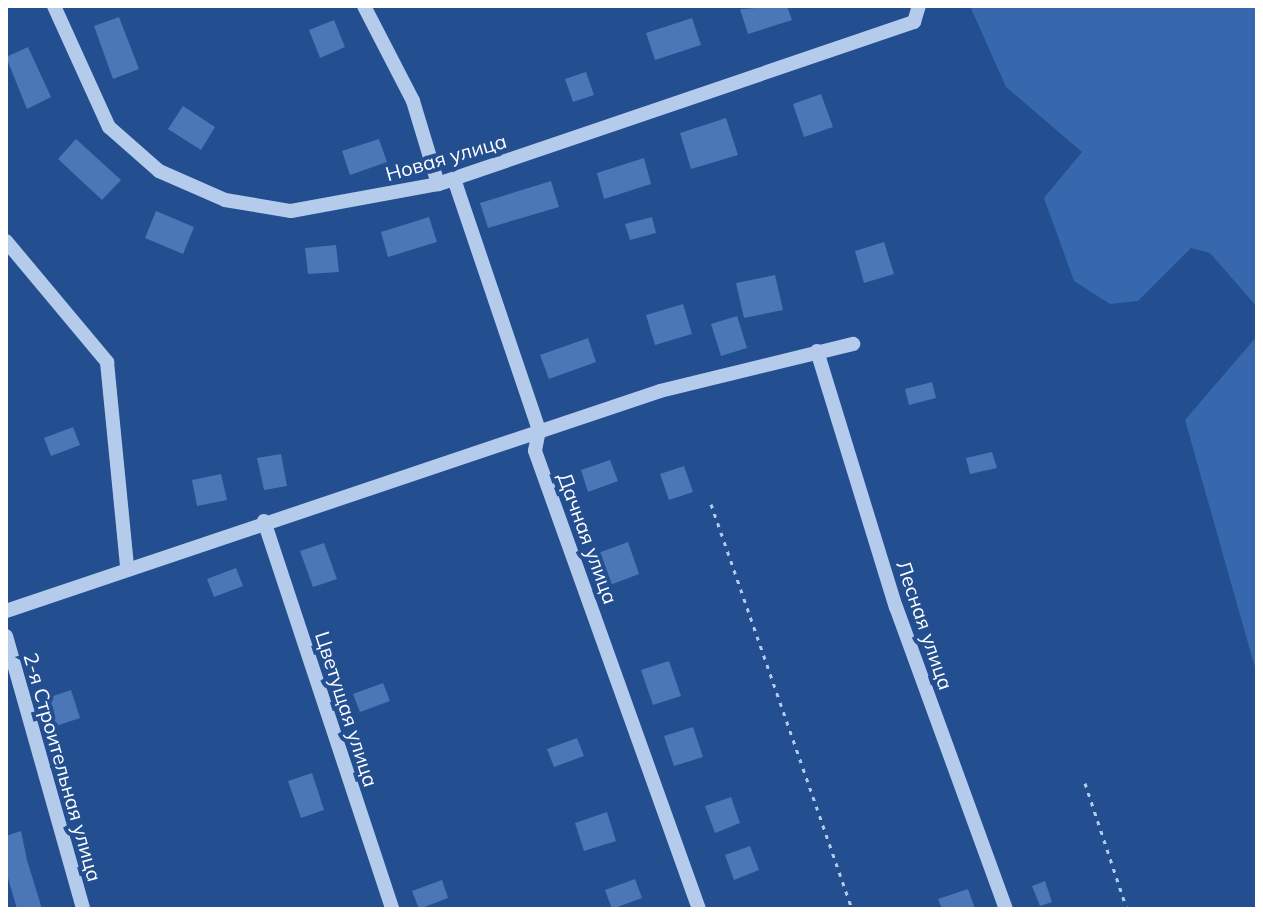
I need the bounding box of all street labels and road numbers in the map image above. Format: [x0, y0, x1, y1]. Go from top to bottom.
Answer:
street label: Новая улица [383, 128, 509, 186]
street label: Дачная улица [553, 469, 623, 607]
street label: Лесная улица [892, 557, 958, 693]
street label: Цветущая улица [311, 628, 383, 790]
street label: 2-я Строительная улица [19, 650, 107, 884]

